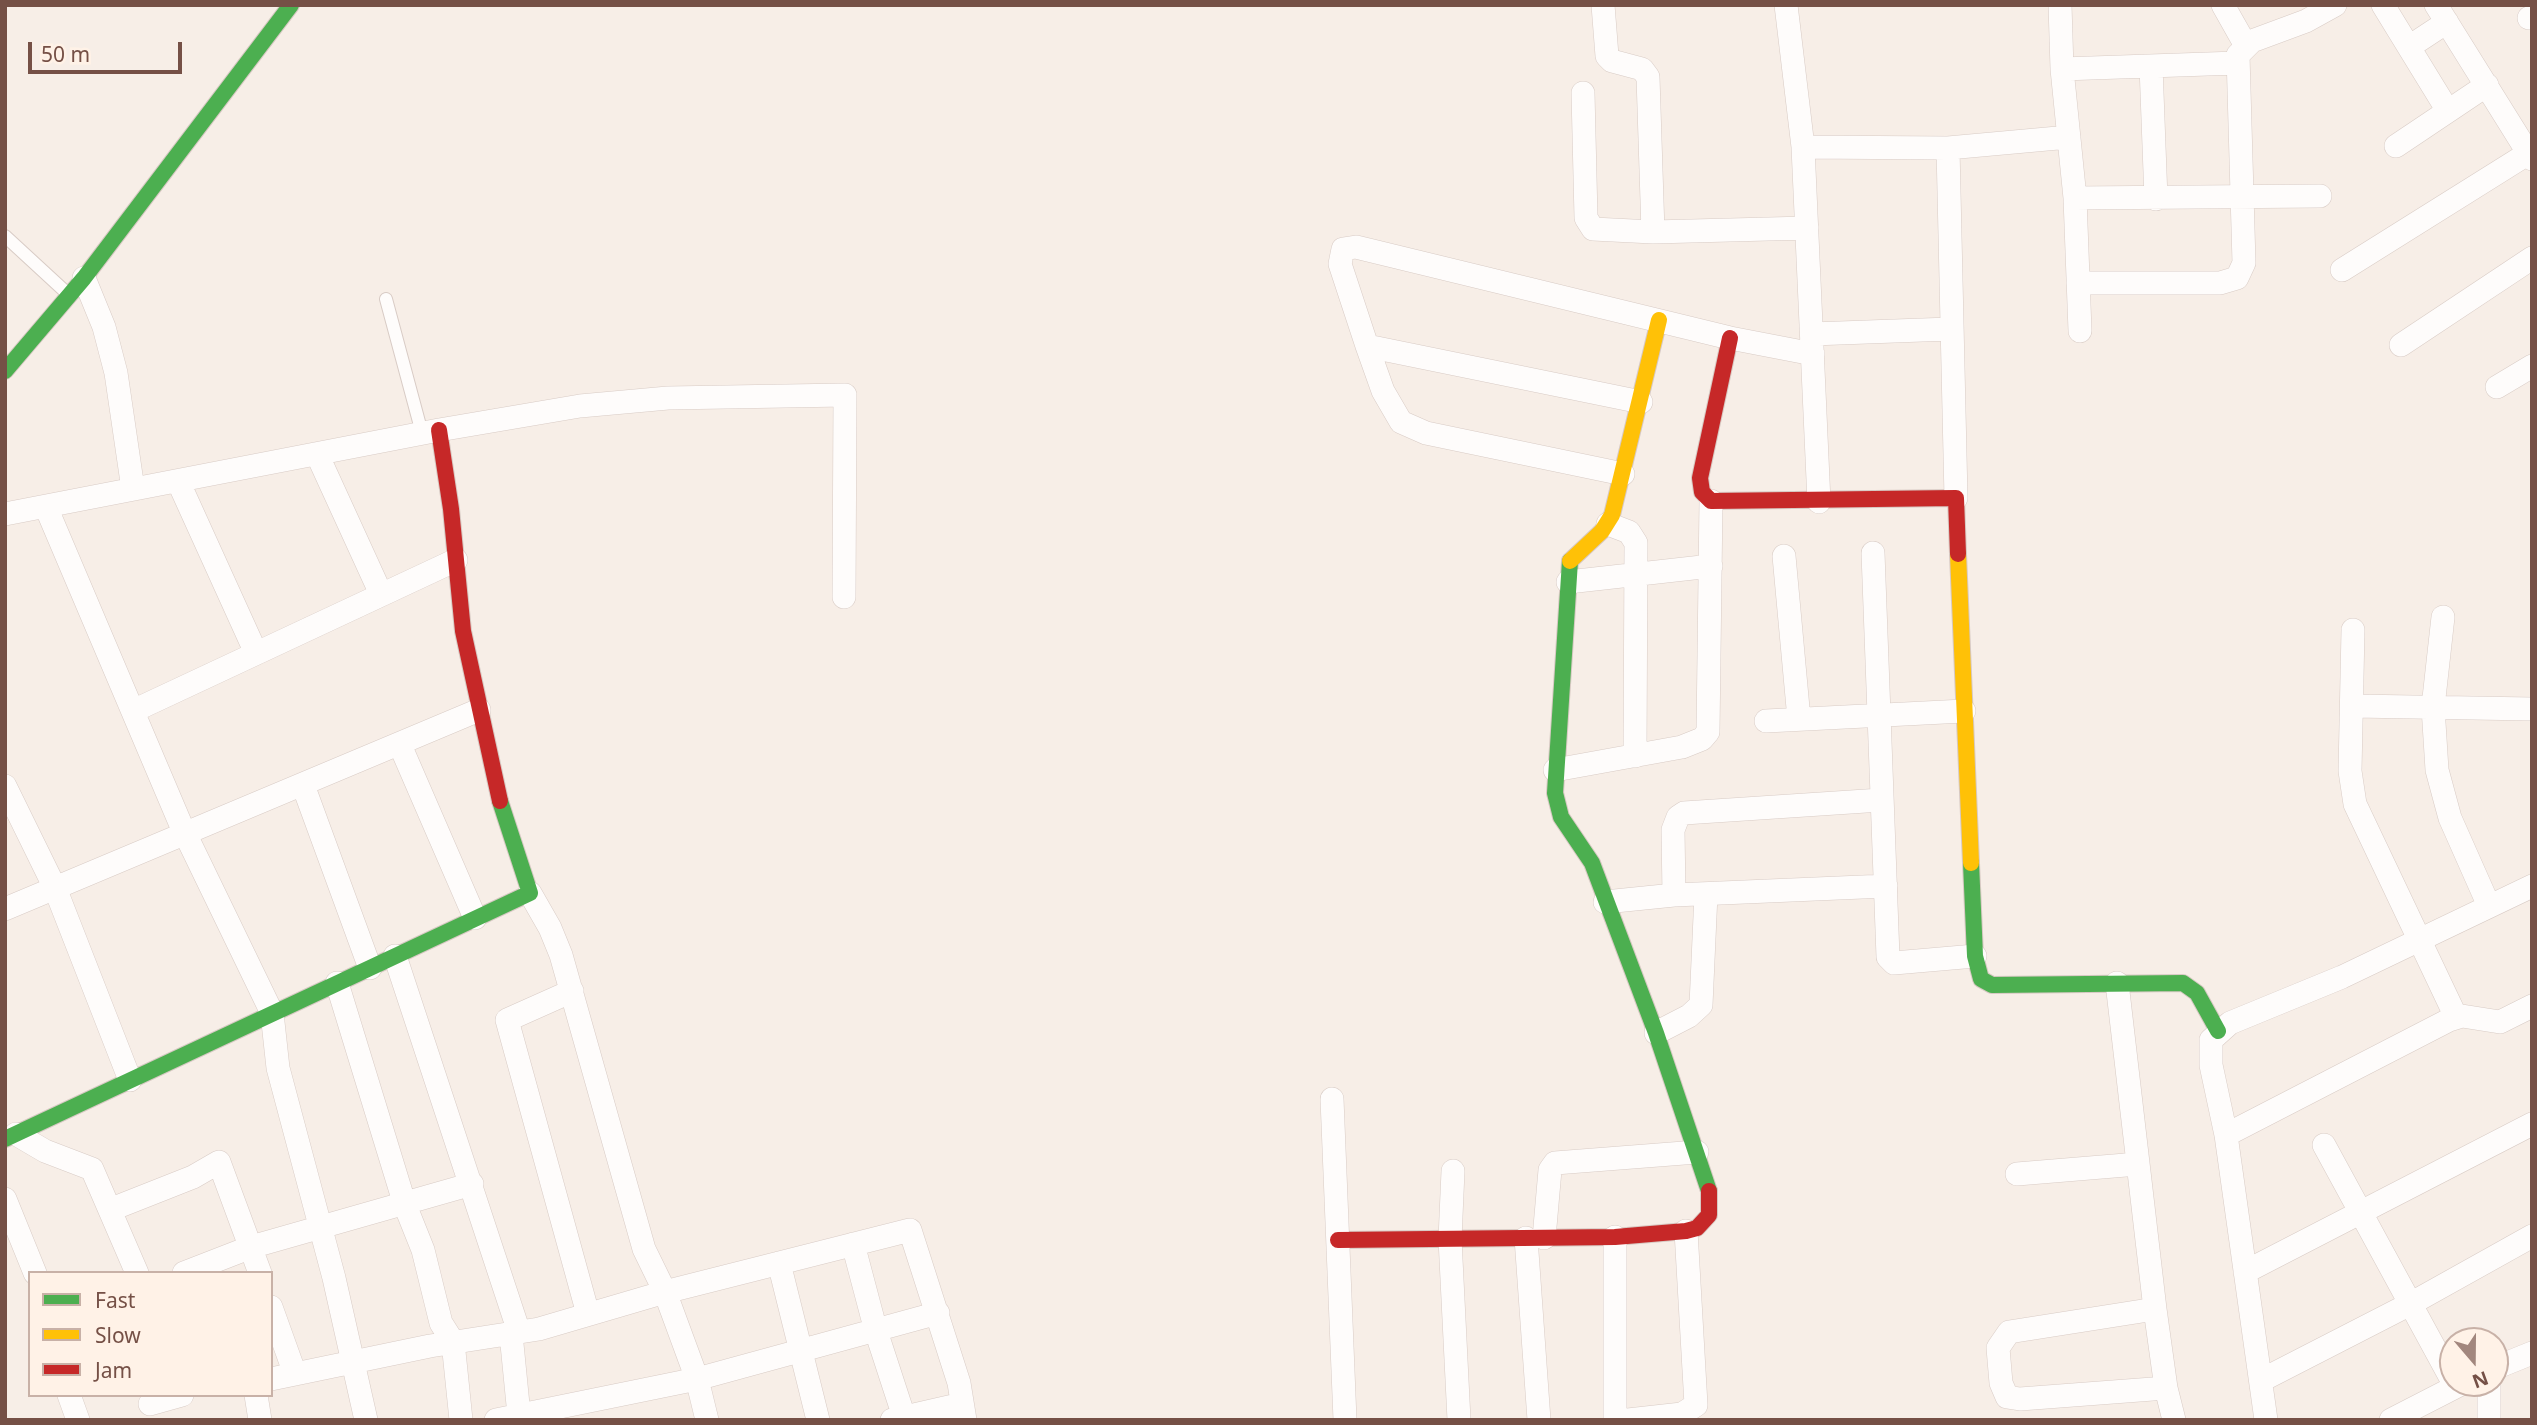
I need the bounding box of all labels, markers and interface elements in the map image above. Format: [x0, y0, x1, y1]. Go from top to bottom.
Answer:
scale bar [32, 28, 186, 72]
text: 50 m [41, 40, 90, 68]
legend [28, 1271, 273, 1397]
text: Fast [95, 1286, 135, 1314]
text: Slow [95, 1321, 141, 1349]
north arrow [2439, 1327, 2509, 1397]
text: Jam [95, 1356, 132, 1384]
text: N [2469, 1365, 2492, 1395]

